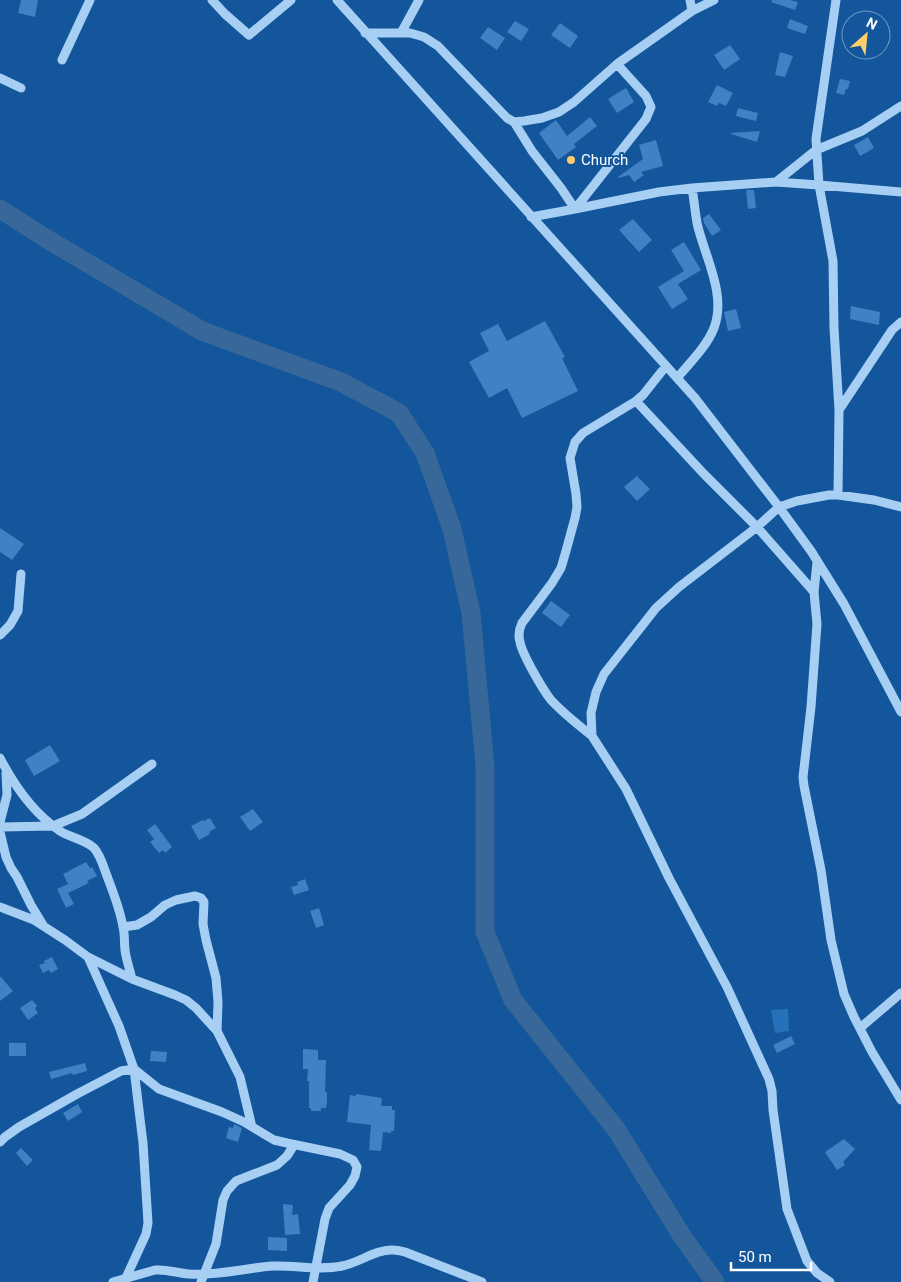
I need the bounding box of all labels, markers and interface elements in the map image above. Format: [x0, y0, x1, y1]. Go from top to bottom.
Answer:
north arrow [841, 10, 891, 60]
text: N [864, 14, 880, 33]
place label: Church [581, 151, 628, 169]
marker: Church [565, 154, 577, 166]
scale bar [731, 1240, 811, 1272]
text: 50 m [738, 1248, 772, 1266]

